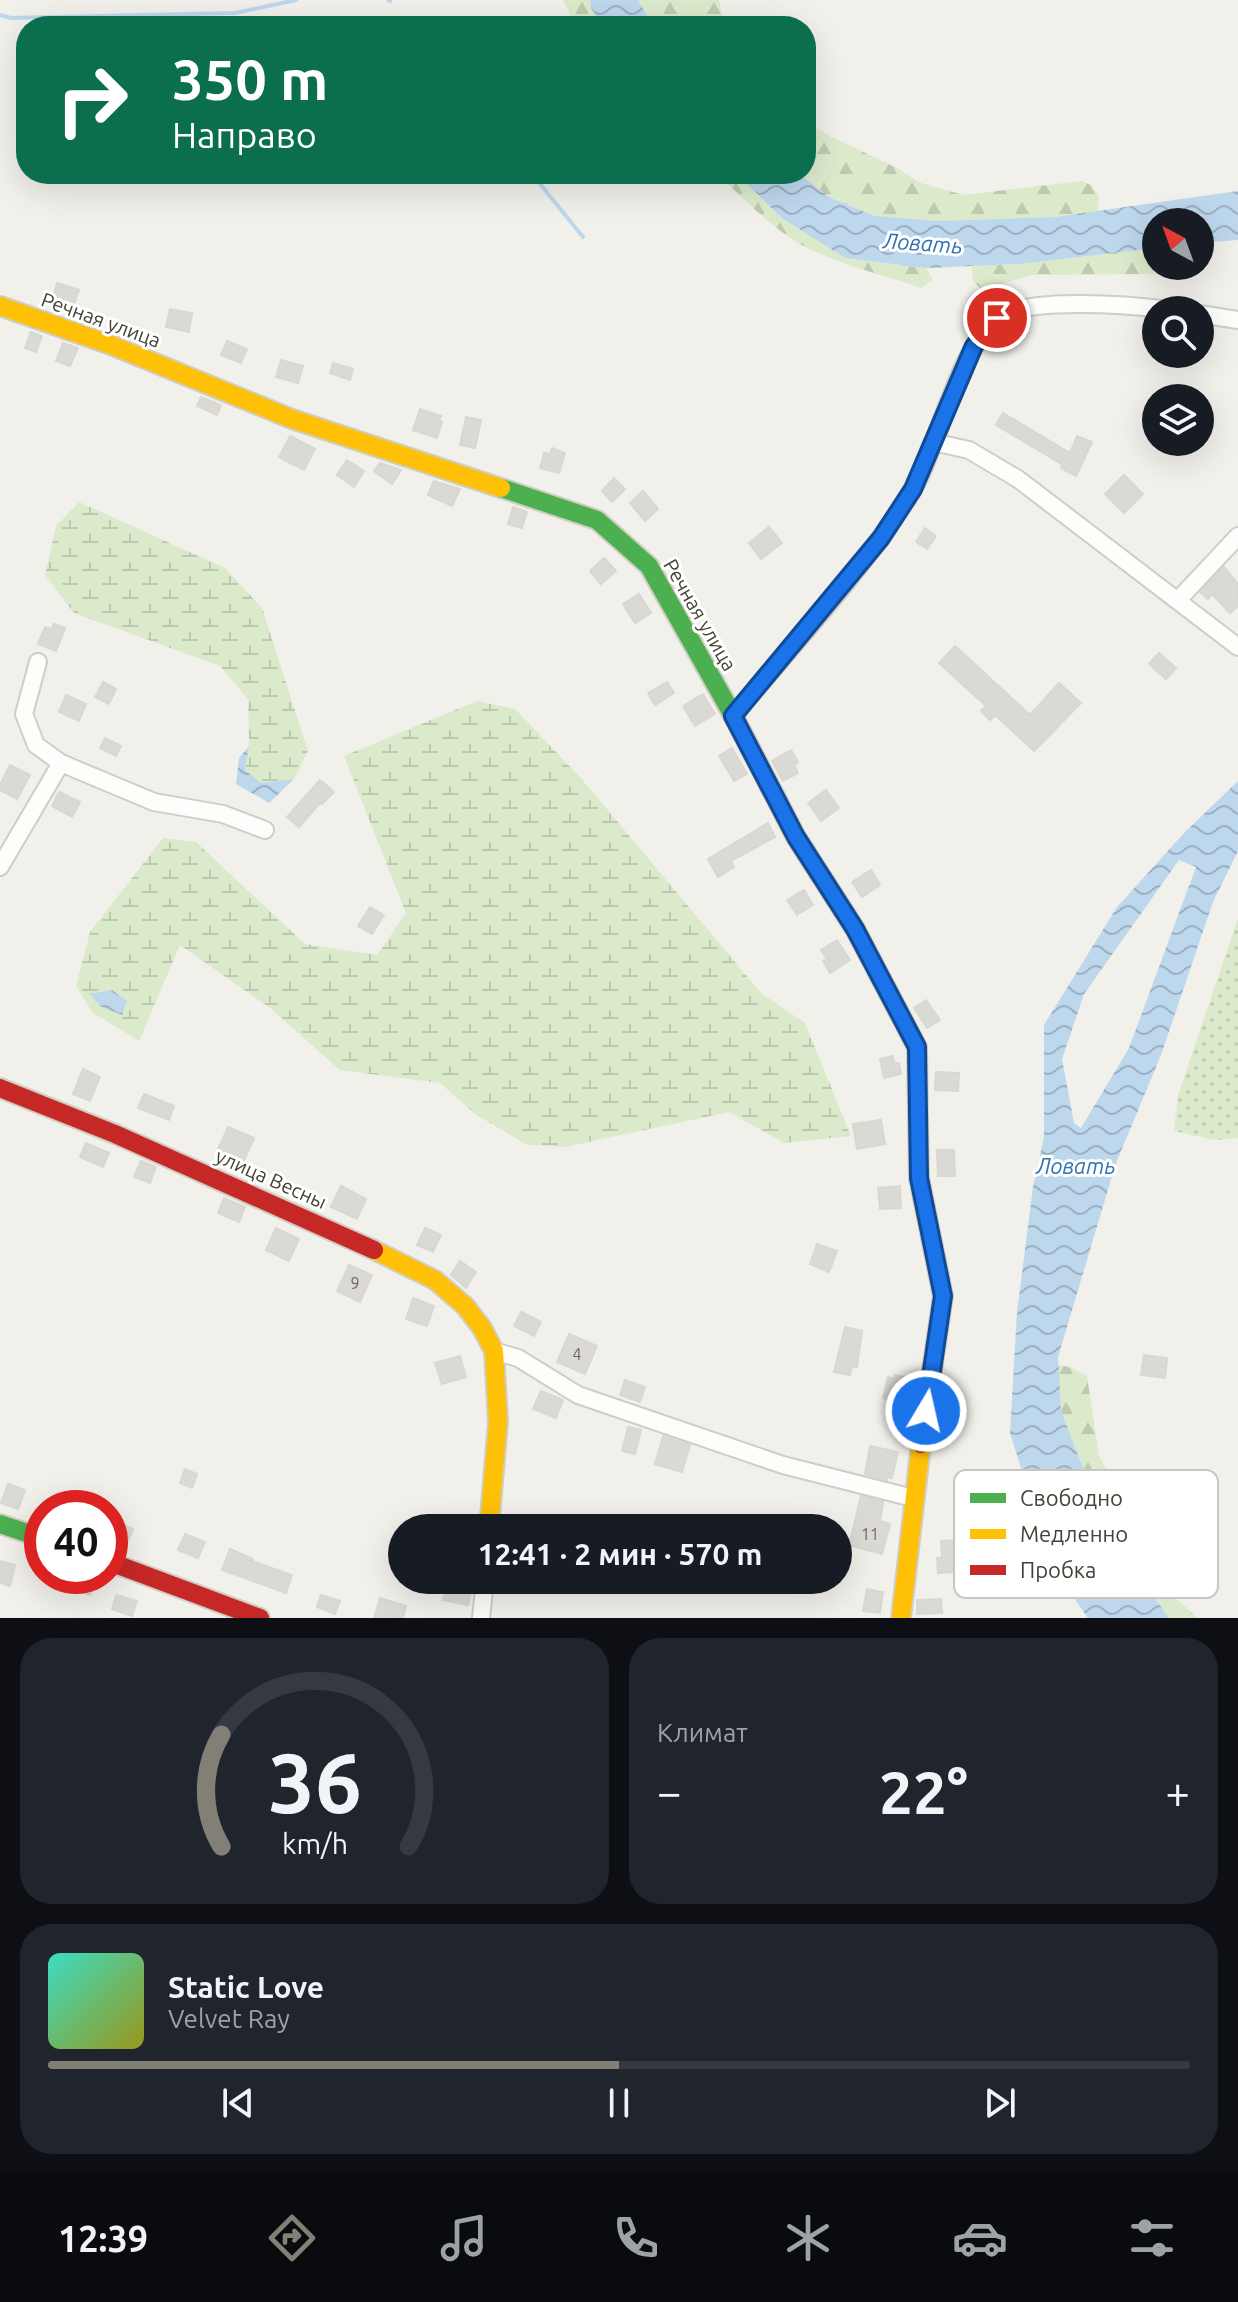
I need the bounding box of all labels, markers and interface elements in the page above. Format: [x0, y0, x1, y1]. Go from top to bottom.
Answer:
icon: right [40, 48, 144, 152]
text: 350 m [172, 48, 328, 111]
text: Направо [172, 114, 317, 155]
north arrow [1142, 208, 1214, 280]
map controls [1142, 208, 1214, 456]
water label: Ловать [882, 227, 964, 258]
pin [963, 284, 1031, 352]
street label: Речная улица [38, 287, 164, 352]
icon: arrive [975, 296, 1019, 340]
button: search [1142, 296, 1214, 368]
button: layers [1142, 384, 1214, 456]
street label: Речная улица [659, 555, 742, 675]
street label: улица Весны [212, 1144, 330, 1213]
water label: Ловать [1035, 1153, 1116, 1178]
house number: 9 [350, 1274, 360, 1292]
house number: 4 [572, 1345, 582, 1363]
position arrow [884, 1369, 968, 1453]
legend [954, 1470, 1218, 1598]
text: Свободно [1020, 1485, 1123, 1510]
speed limit sign: 40 [24, 1490, 128, 1594]
text: Медленно [1020, 1521, 1128, 1546]
house number: 11 [861, 1525, 879, 1543]
text: 12:41 · 2 мин · 570 m [478, 1537, 762, 1571]
text: Пробка [1020, 1557, 1096, 1582]
text: Климат [657, 1718, 748, 1747]
text: 36 [268, 1735, 361, 1829]
text: 22° [879, 1758, 968, 1825]
text: − [657, 1767, 682, 1816]
text: + [1165, 1767, 1190, 1816]
text: km/h [282, 1827, 348, 1859]
text: Static Love [168, 1970, 324, 2004]
text: Velvet Ray [168, 2004, 290, 2033]
icon: previous [216, 2081, 260, 2125]
icon: pause [597, 2081, 641, 2125]
icon: next [978, 2081, 1022, 2125]
icon: directions [264, 2210, 320, 2266]
icon: music [436, 2210, 492, 2266]
icon: phone [608, 2210, 664, 2266]
icon: climate [780, 2210, 836, 2266]
icon: car [952, 2210, 1008, 2266]
icon: filters [1124, 2210, 1180, 2266]
text: 12:39 [58, 2218, 148, 2259]

